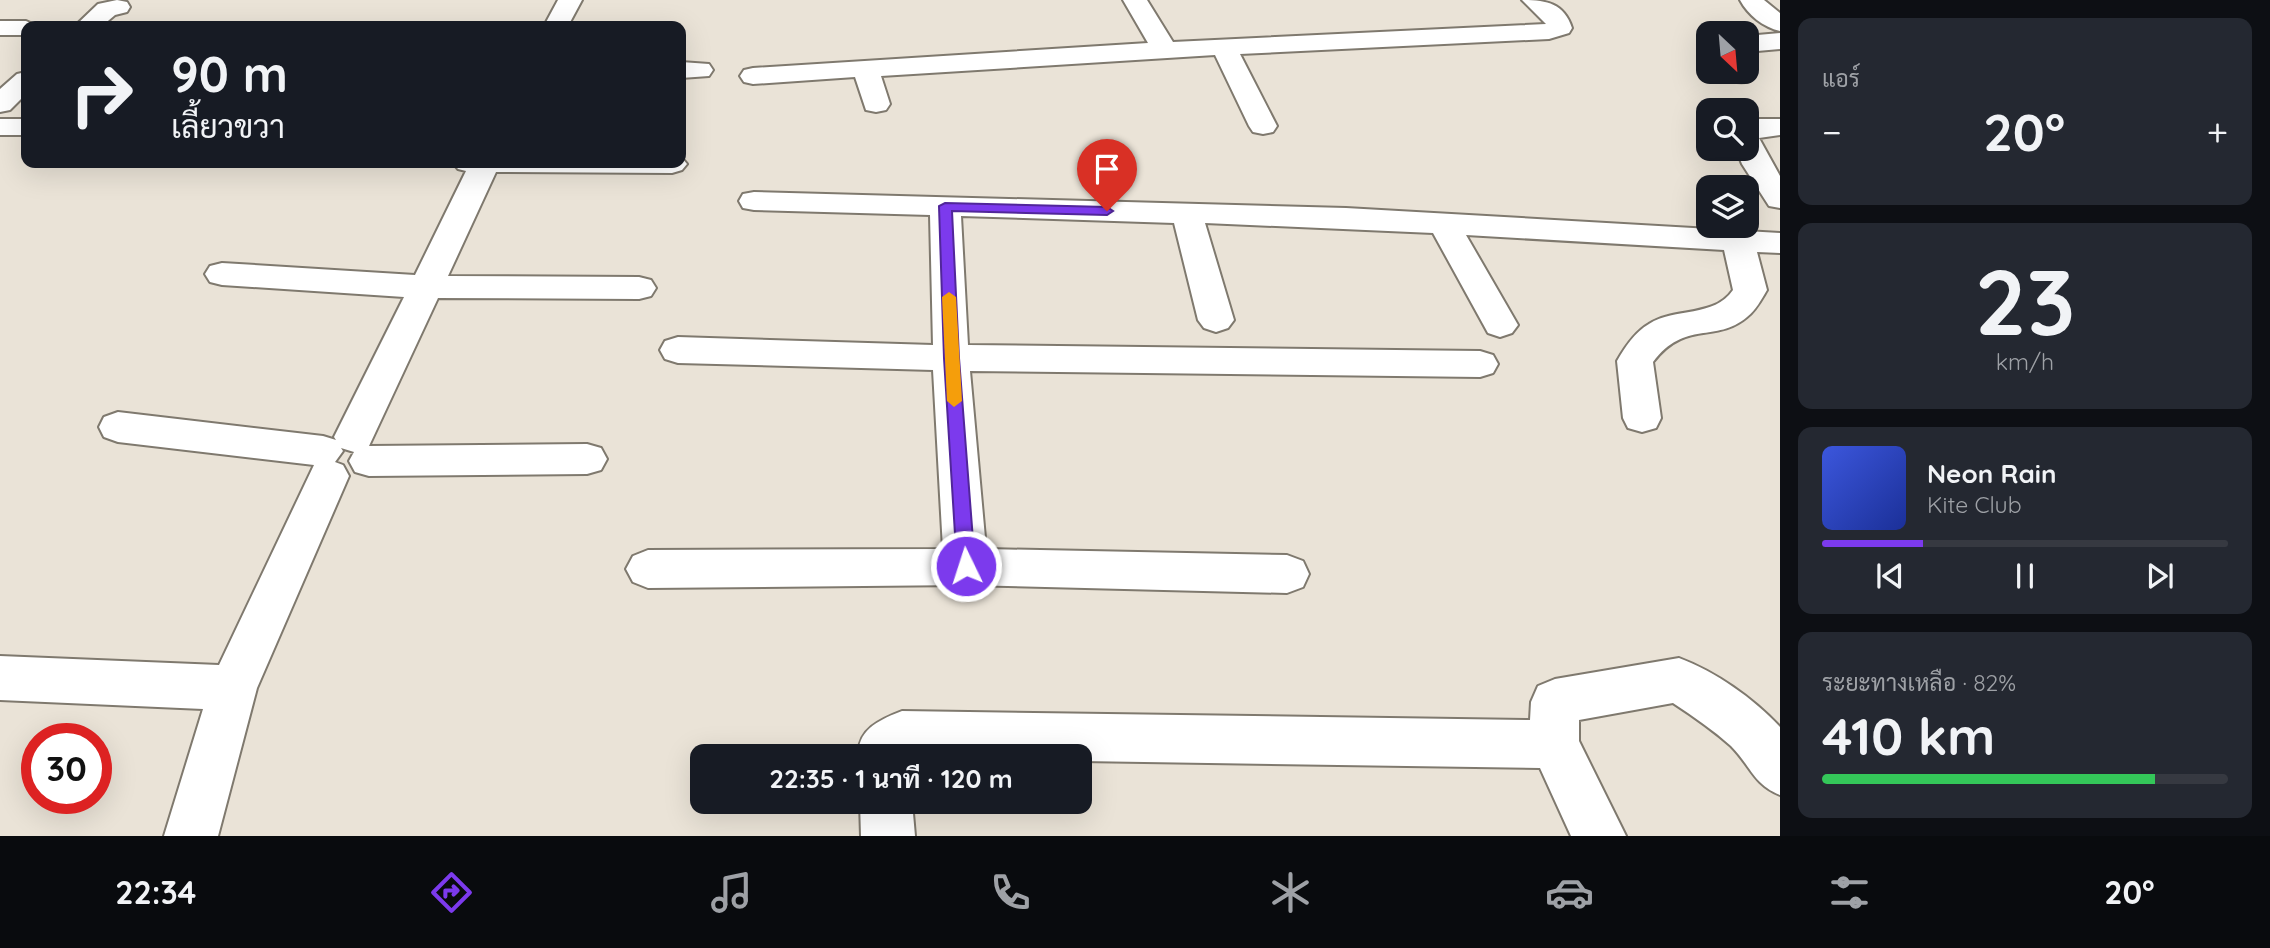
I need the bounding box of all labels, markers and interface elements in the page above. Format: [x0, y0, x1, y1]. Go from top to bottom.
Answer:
north arrow [1696, 21, 1759, 84]
map controls [1696, 21, 1759, 238]
text: 90 m [171, 43, 288, 104]
icon: right [56, 49, 147, 140]
text: แอร์ [1822, 64, 1860, 93]
button: search [1696, 98, 1759, 161]
text: 20° [1983, 99, 2065, 164]
text: เลี้ยวขวา [171, 106, 285, 146]
text: − [1822, 108, 1842, 156]
text: + [2207, 108, 2228, 156]
pin [1077, 139, 1137, 211]
icon: arrive [1088, 150, 1126, 188]
button: layers [1696, 175, 1759, 238]
text: 23 [1975, 244, 2075, 358]
text: km/h [1996, 347, 2054, 376]
text: Neon Rain [1927, 457, 2056, 490]
text: Kite Club [1927, 490, 2022, 519]
position arrow [929, 529, 1003, 603]
icon: previous [1871, 557, 1909, 595]
icon: pause [2006, 557, 2044, 595]
icon: next [2141, 557, 2179, 595]
text: ระยะทางเหลือ · 82% [1822, 668, 2016, 697]
text: 410 km [1822, 703, 1995, 768]
speed limit sign: 30 [21, 723, 112, 814]
text: 22:35 · 1 นาที · 120 m [769, 762, 1013, 795]
icon: directions [427, 868, 476, 917]
icon: music [707, 868, 756, 917]
icon: phone [986, 868, 1035, 917]
icon: climate [1266, 868, 1315, 917]
icon: car [1545, 868, 1594, 917]
icon: filters [1825, 868, 1874, 917]
text: 22:34 [115, 872, 196, 912]
text: 20° [2104, 872, 2155, 912]

